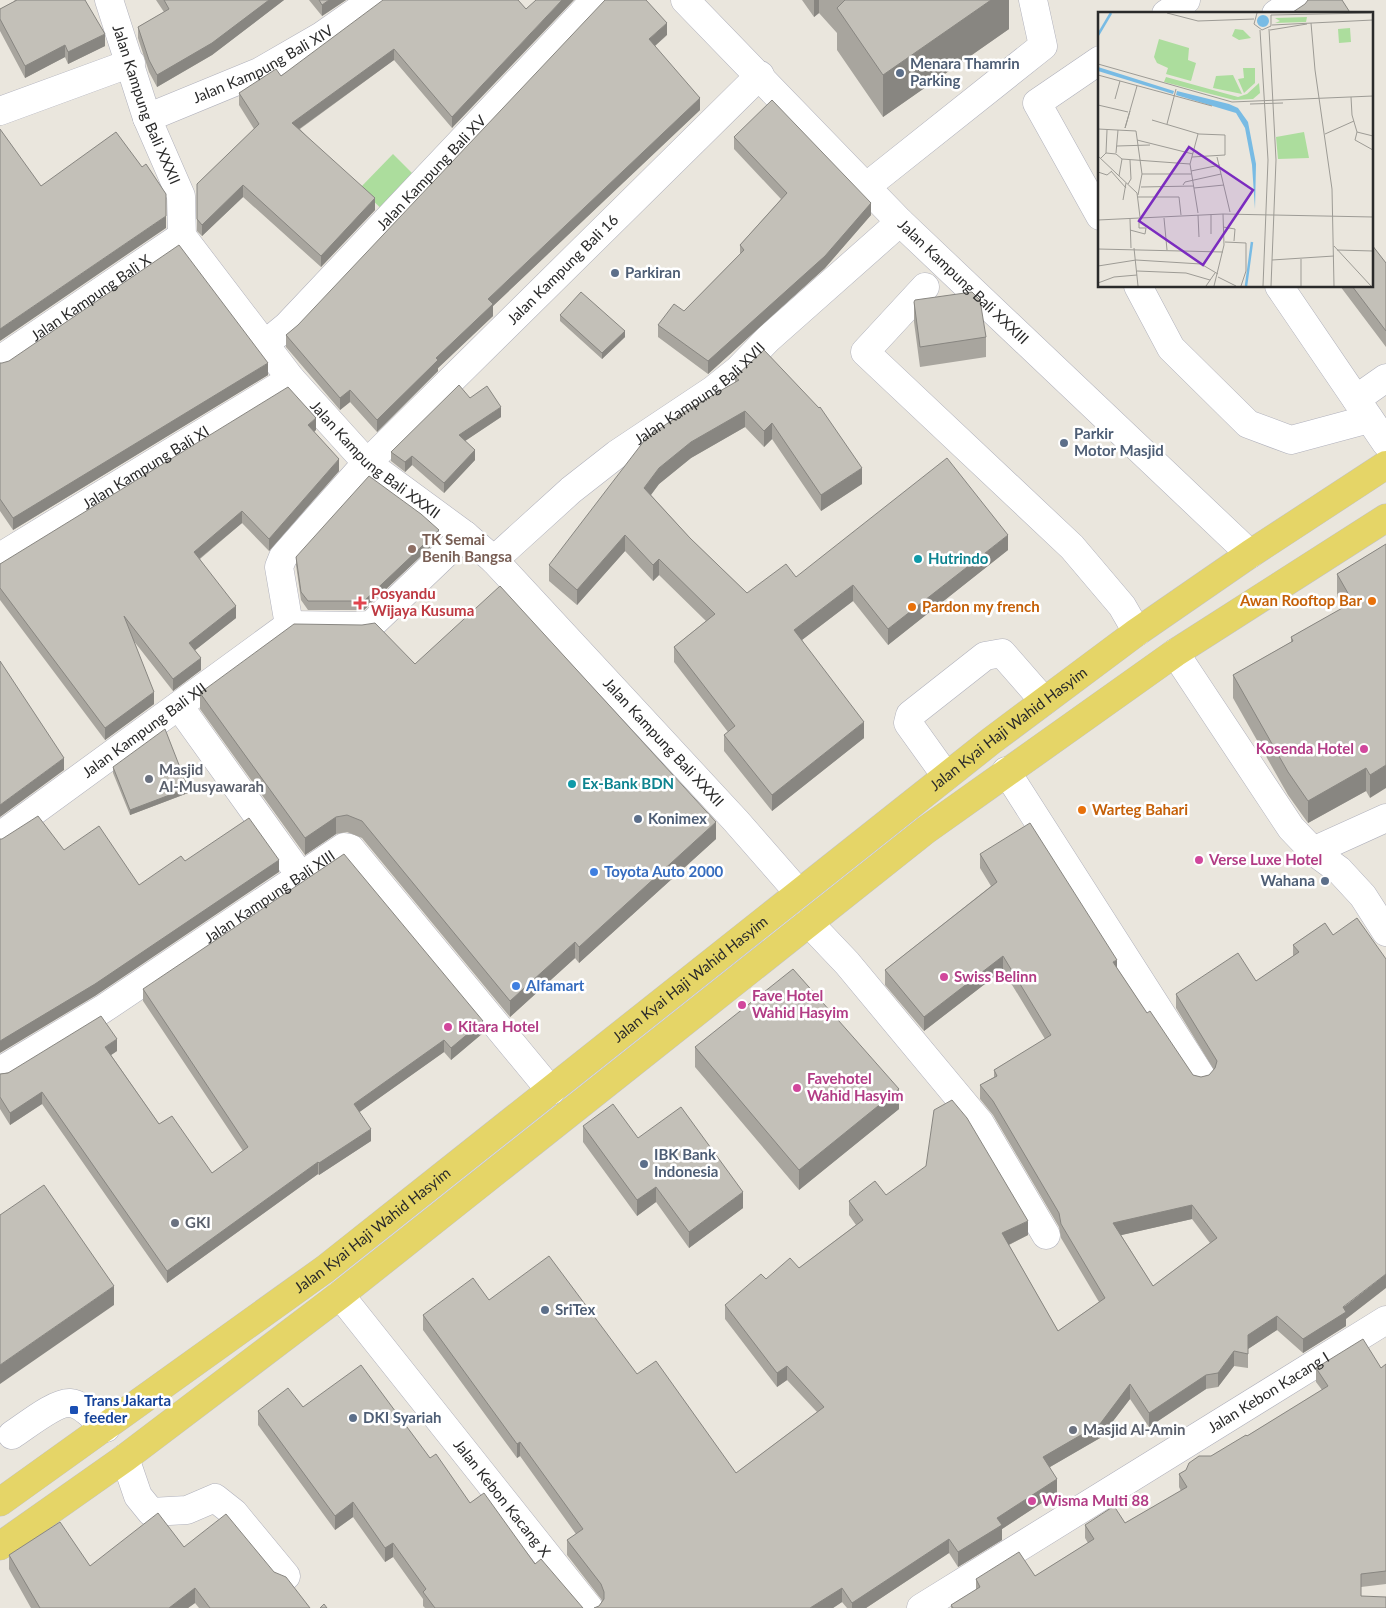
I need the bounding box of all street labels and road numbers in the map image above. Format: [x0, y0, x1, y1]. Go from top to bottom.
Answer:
street label: Jalan Kampung Bali XIV [190, 20, 337, 106]
street label: Jalan Kampung Bali XXXII [110, 22, 185, 187]
street label: Jalan Kampung Bali XV [372, 110, 490, 233]
street label: Jalan Kampung Bali 16 [503, 210, 622, 328]
street label: Jalan Kampung Bali XXXIII [895, 215, 1033, 347]
street label: Jalan Kampung Bali X [27, 250, 154, 344]
street label: Jalan Kampung Bali XVII [630, 338, 768, 448]
street label: Jalan Kampung Bali XXXII [307, 396, 444, 522]
street label: Jalan Kampung Bali XI [79, 421, 212, 513]
street label: Jalan Kyai Haji Wahid Hasyim [926, 663, 1090, 794]
street label: Jalan Kampung Bali XXXII [600, 674, 728, 810]
street label: Jalan Kampung Bali XII [78, 678, 210, 781]
street label: Jalan Kampung Bali XIII [200, 846, 338, 947]
street label: Jalan Kyai Haji Wahid Hasyim [608, 912, 771, 1046]
street label: Jalan Kyai Haji Wahid Hasyim [290, 1163, 454, 1296]
street label: Jalan Kebon Kacang I [1204, 1347, 1332, 1436]
street label: Jalan Kebon Kacang X [450, 1436, 555, 1560]

